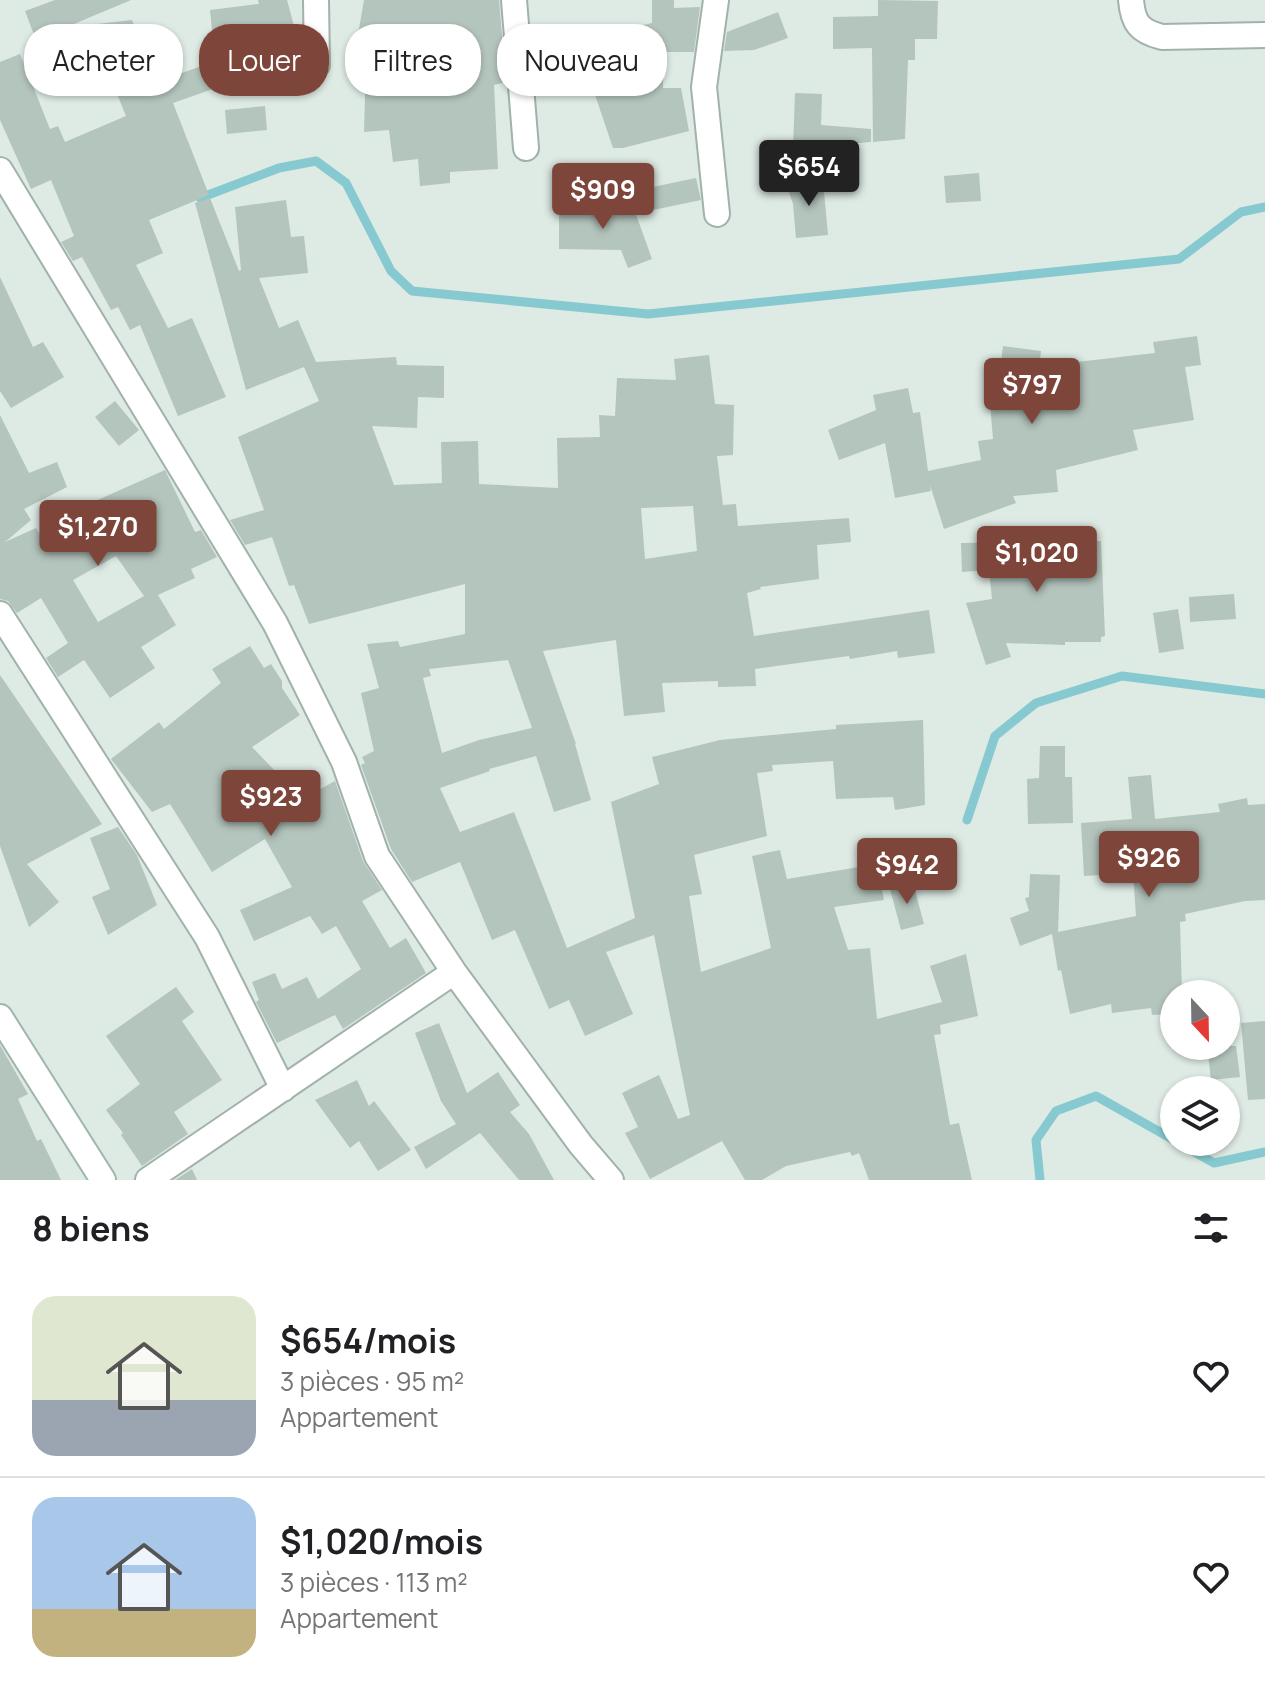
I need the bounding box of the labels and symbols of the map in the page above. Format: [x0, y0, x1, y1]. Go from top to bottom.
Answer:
pin: $654 [762, 140, 856, 208]
pin: $909 [556, 163, 650, 231]
pin: $797 [985, 358, 1079, 426]
pin: $1,270 [33, 500, 163, 568]
pin: $1,020 [972, 526, 1102, 594]
pin: $923 [224, 770, 318, 838]
pin: $926 [1102, 831, 1196, 899]
pin: $942 [860, 838, 954, 906]
north arrow [1160, 980, 1240, 1060]

